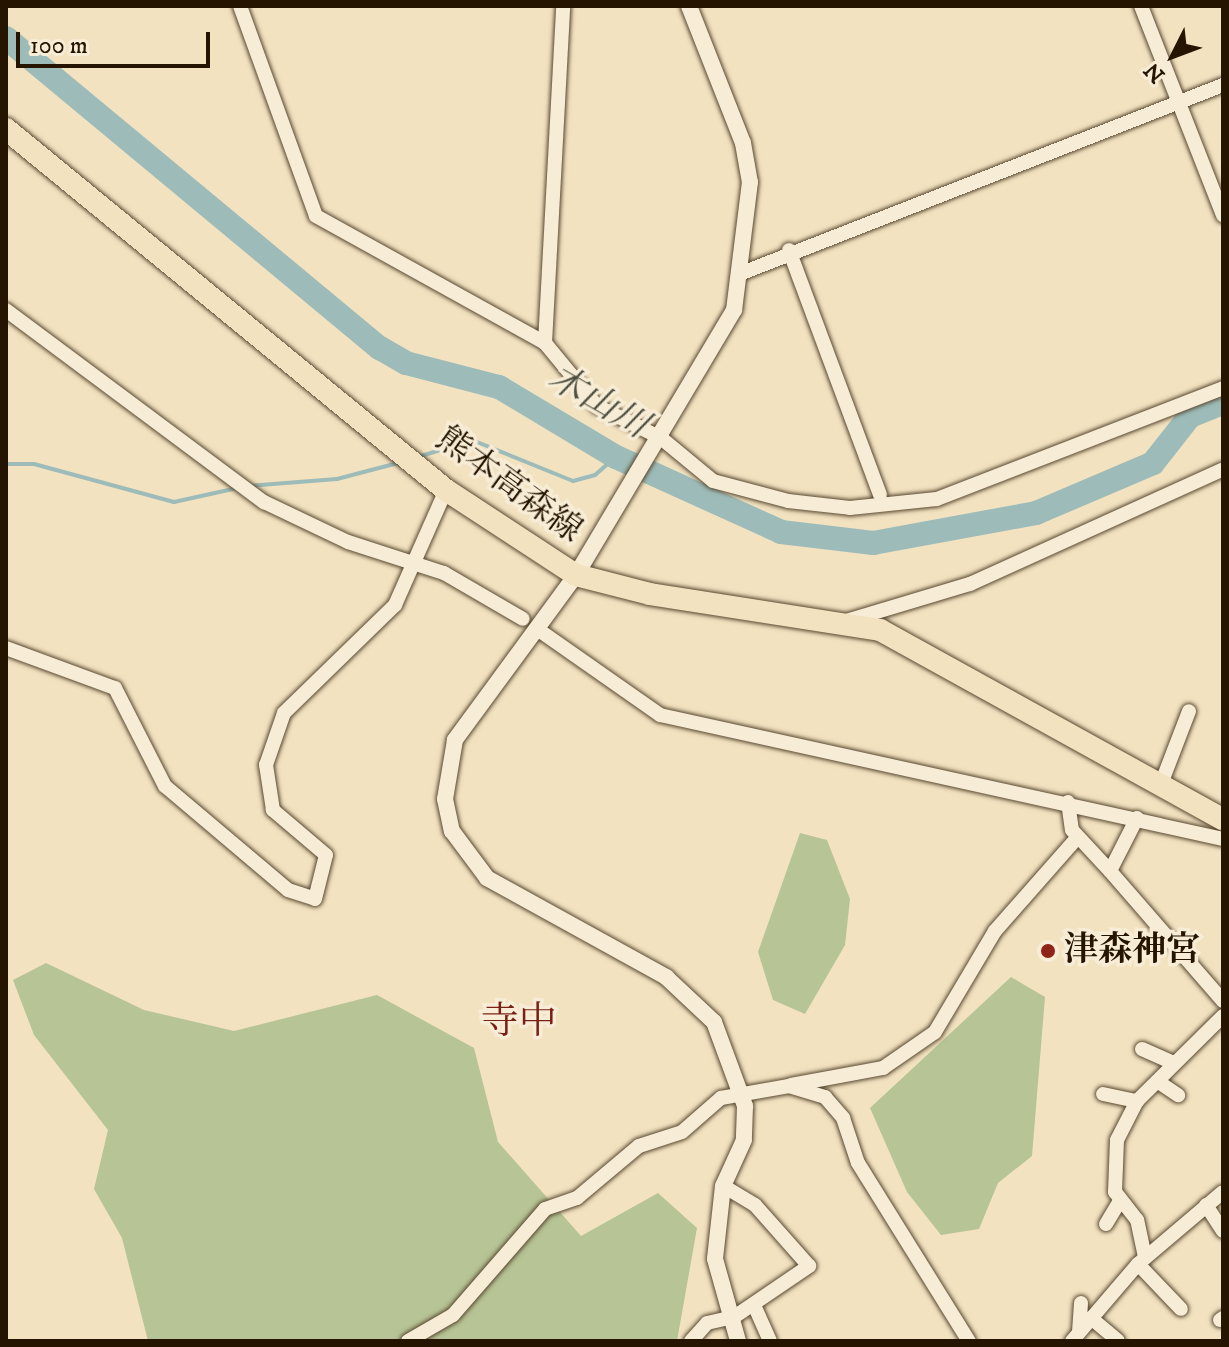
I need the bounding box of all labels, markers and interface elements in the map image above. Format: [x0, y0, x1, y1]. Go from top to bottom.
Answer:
scale bar [20, 16, 214, 66]
north arrow [1133, 16, 1213, 96]
text: 100 m [30, 31, 88, 61]
text: N [1139, 57, 1171, 88]
water label: 木山川 [540, 356, 656, 448]
street label: 熊本高森線 [428, 419, 590, 551]
place label: 津森神宮 [1064, 931, 1200, 971]
marker: 津森神宮 [1039, 942, 1057, 960]
district label: 寺中 [481, 1000, 557, 1046]

